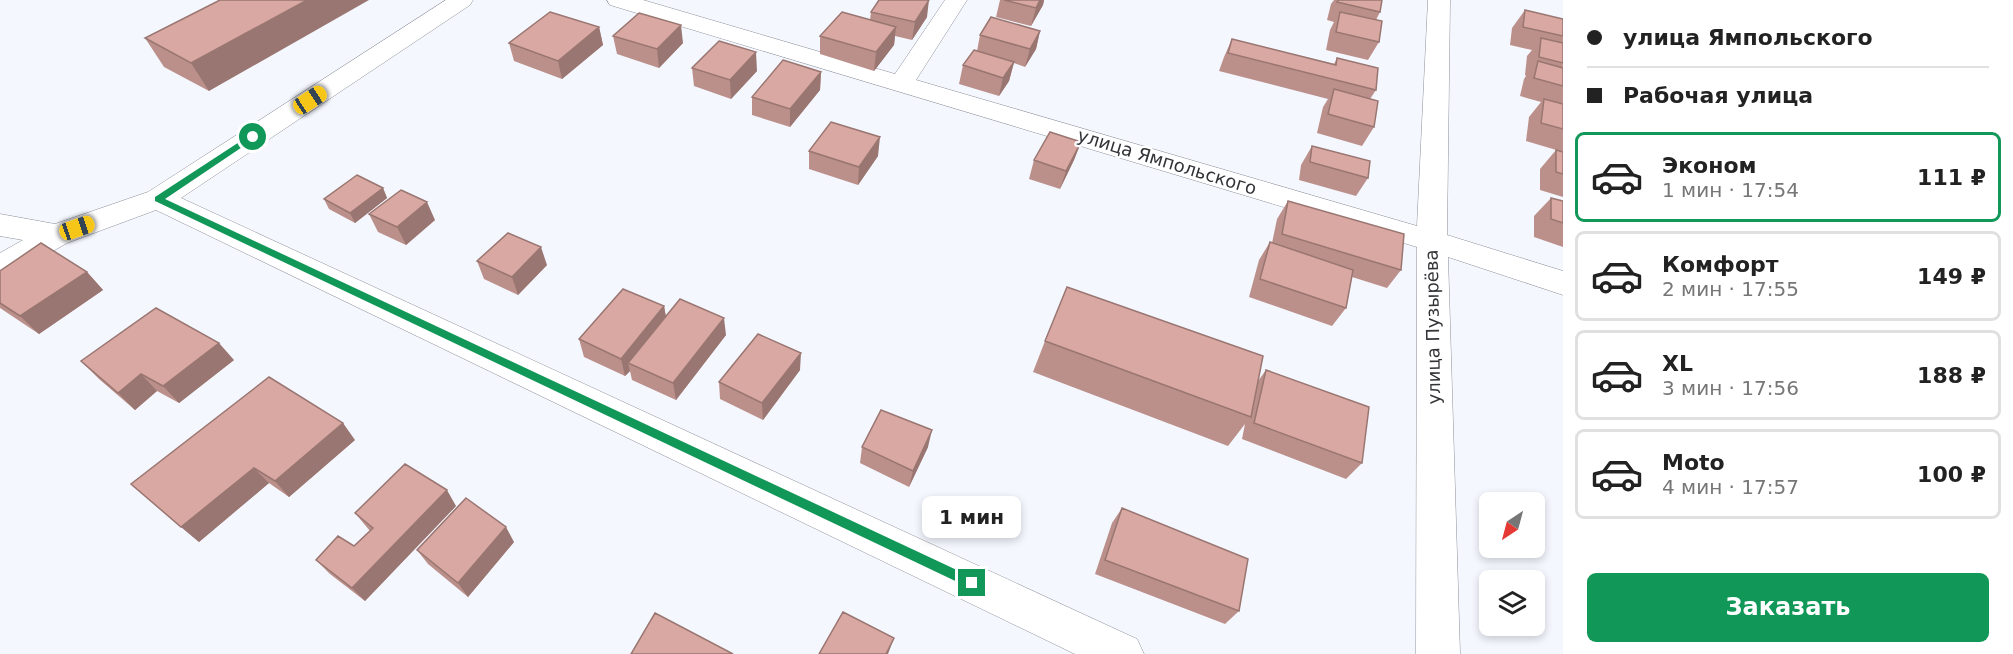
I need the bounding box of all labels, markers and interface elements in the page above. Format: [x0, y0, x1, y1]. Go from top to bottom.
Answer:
text: улица Ямпольского [1623, 25, 1873, 50]
car [290, 83, 330, 117]
text: Рабочая улица [1623, 83, 1813, 108]
route start [239, 123, 266, 150]
street label: улица Ямпольского [1075, 124, 1259, 199]
icon: car [1590, 150, 1644, 204]
text: Эконом [1662, 153, 1757, 178]
text: 111 ₽ [1917, 165, 1986, 190]
text: 1 мин · 17:54 [1662, 178, 1799, 202]
car [57, 214, 97, 242]
street label: улица Пузырёва [1421, 249, 1444, 405]
icon: car [1590, 249, 1644, 303]
text: Комфорт [1662, 252, 1779, 277]
text: 149 ₽ [1917, 264, 1986, 289]
text: 2 мин · 17:55 [1662, 277, 1799, 301]
icon: car [1590, 348, 1644, 402]
text: XL [1662, 351, 1693, 376]
text: 188 ₽ [1917, 363, 1986, 388]
text: 3 мин · 17:56 [1662, 376, 1799, 400]
icon: car [1590, 447, 1644, 501]
text: Moto [1662, 450, 1725, 475]
text: 100 ₽ [1917, 462, 1986, 487]
text: 4 мин · 17:57 [1662, 475, 1799, 499]
north arrow [1479, 492, 1545, 558]
map controls [1479, 492, 1545, 636]
callout: 1 мин [922, 496, 1022, 538]
text: 1 мин [939, 505, 1004, 529]
route end [958, 569, 985, 596]
button: layers [1479, 570, 1545, 636]
button: Заказать [1587, 573, 1989, 642]

